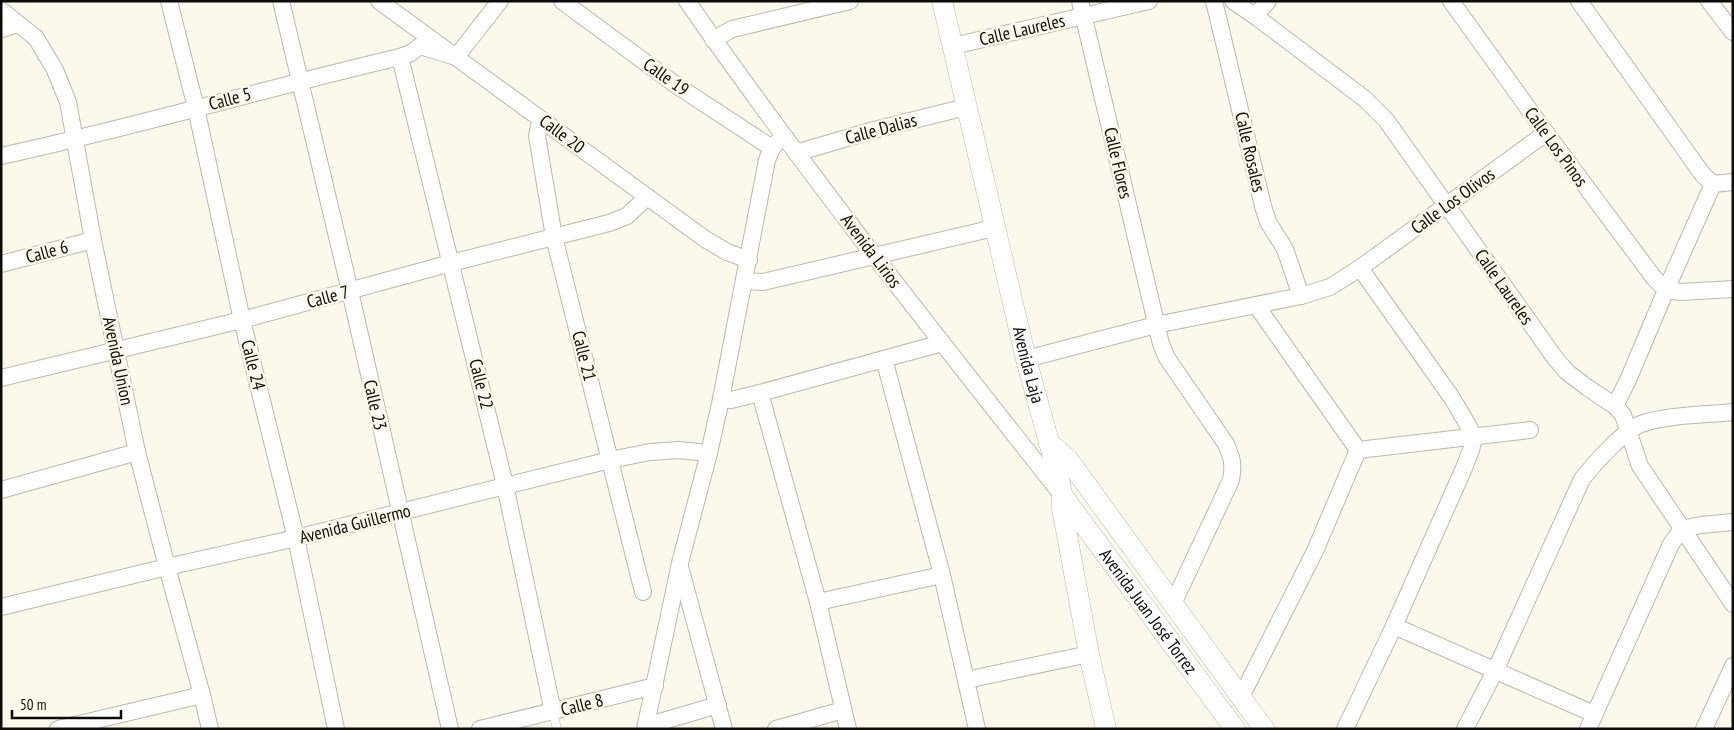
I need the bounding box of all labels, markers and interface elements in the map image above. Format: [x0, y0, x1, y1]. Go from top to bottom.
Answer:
street label: Calle Laureles [977, 9, 1067, 51]
street label: Calle 19 [639, 53, 694, 101]
street label: Calle 5 [206, 82, 254, 115]
street label: Calle Los Pinos [1520, 102, 1593, 191]
street label: Calle Dalias [843, 108, 919, 149]
street label: Calle 20 [535, 109, 590, 158]
street label: Calle Rosales [1230, 110, 1271, 194]
street label: Calle Flores [1099, 125, 1138, 201]
street label: Calle Los Olivos [1406, 162, 1499, 239]
street label: Avenida Lirios [836, 209, 907, 292]
street label: Calle 6 [23, 235, 71, 268]
street label: Calle Laureles [1470, 244, 1539, 329]
street label: Calle 7 [304, 280, 352, 313]
street label: Avenida Union [98, 315, 139, 407]
street label: Avenida Laja [1008, 324, 1050, 406]
street label: Calle 21 [567, 328, 602, 383]
street label: Calle 24 [236, 337, 271, 392]
street label: Calle 22 [464, 356, 499, 411]
street label: Calle 23 [359, 377, 392, 432]
street label: Avenida Guillermo [297, 499, 413, 548]
street label: Avenida Juan José Torrez [1095, 544, 1203, 679]
scale bar [12, 688, 121, 720]
street label: Calle 8 [558, 688, 605, 721]
text: 50 m [20, 695, 46, 714]

